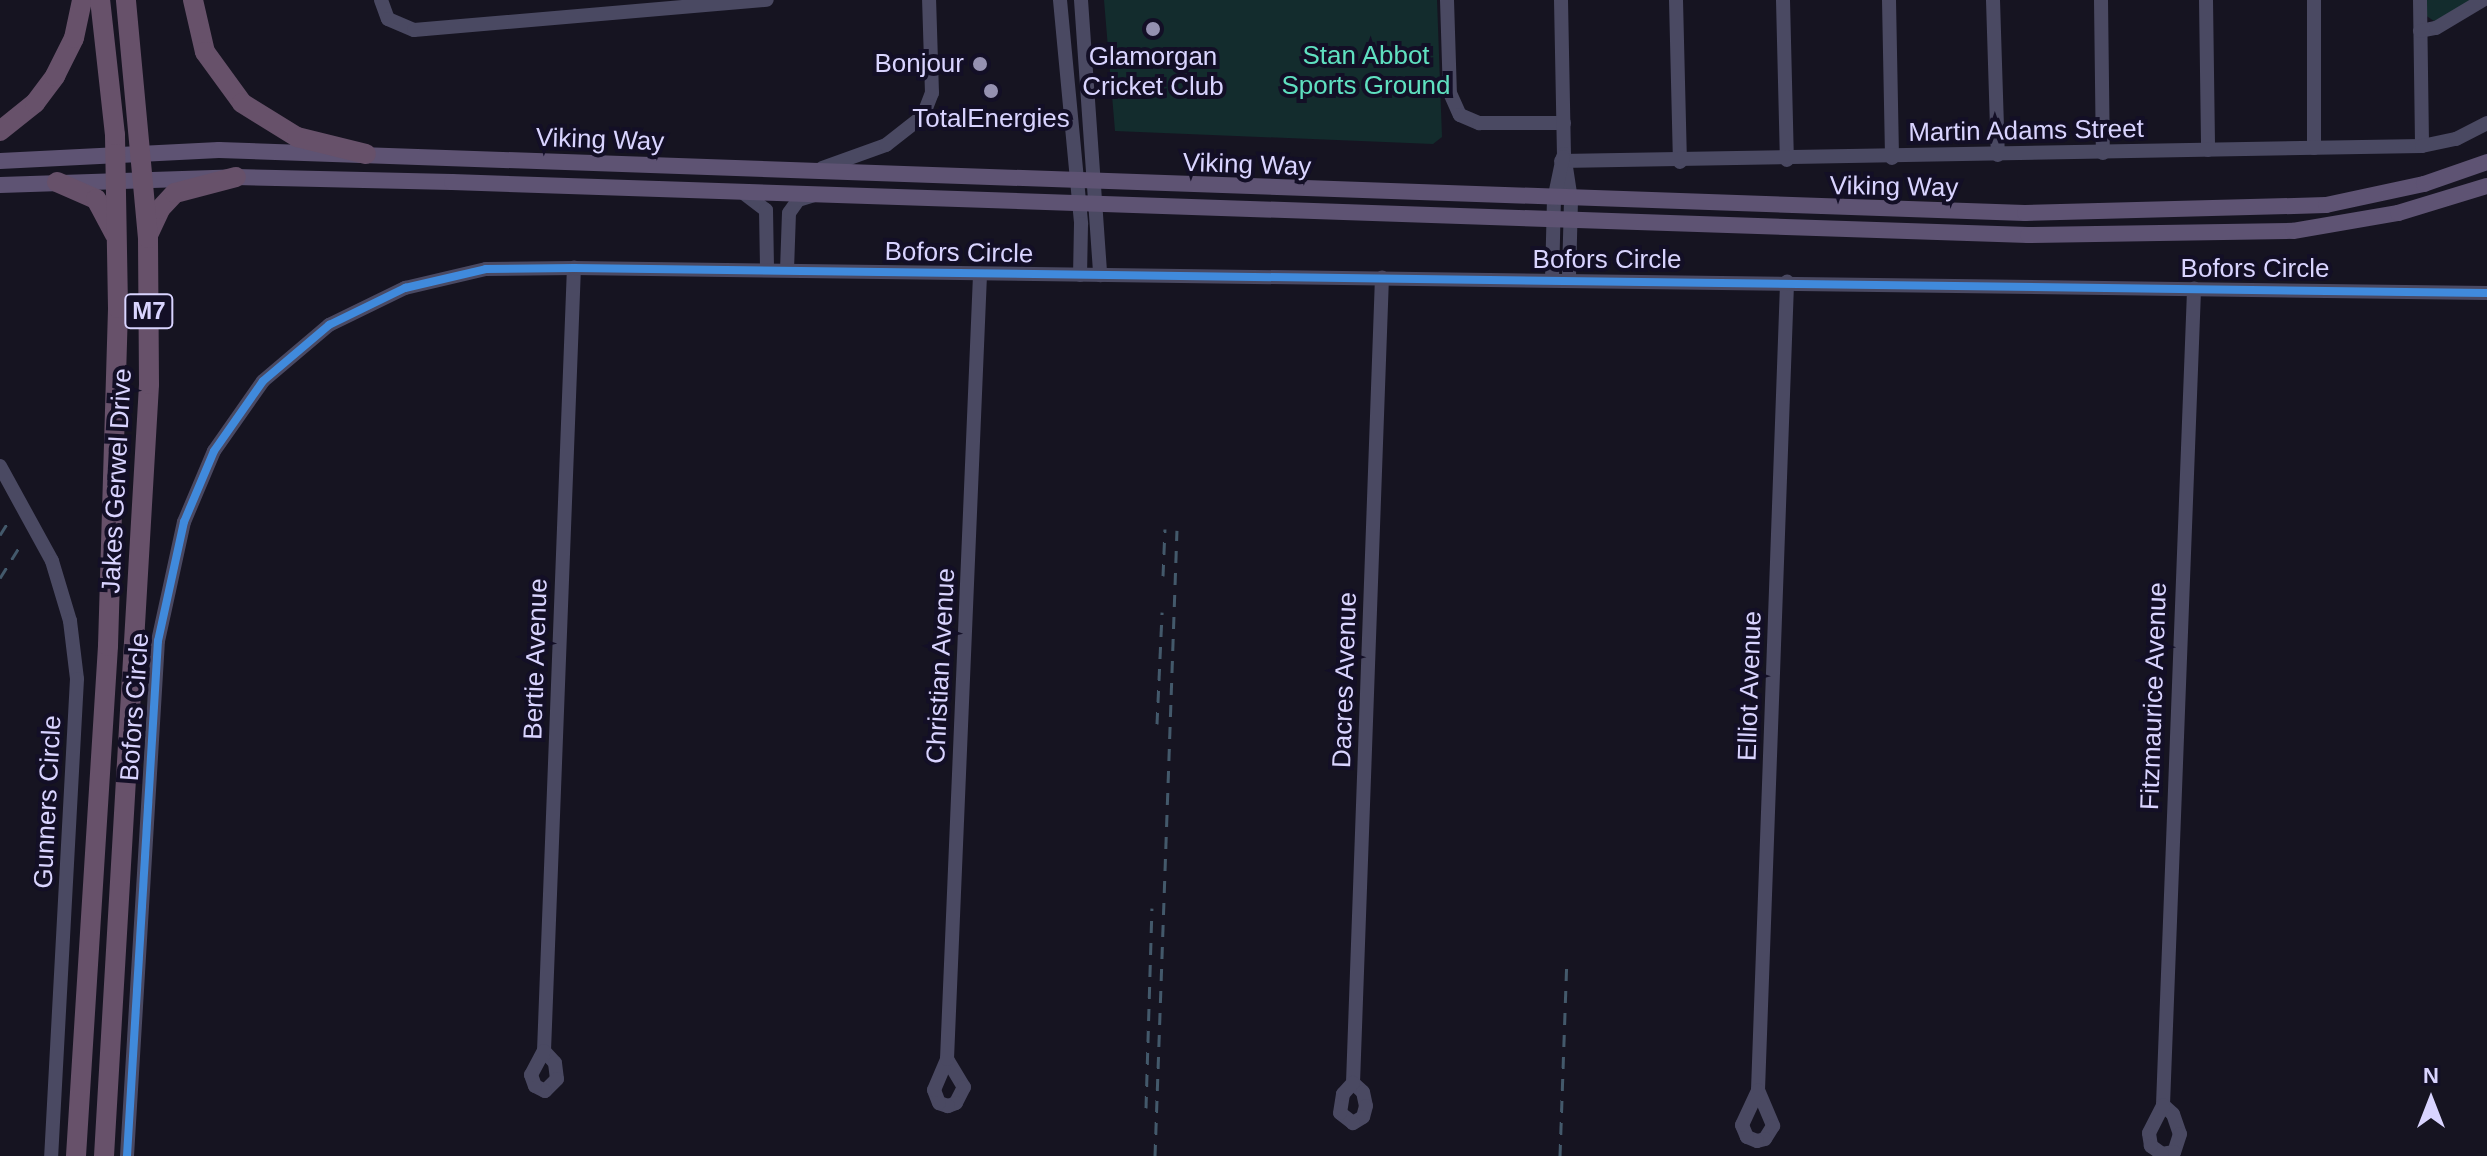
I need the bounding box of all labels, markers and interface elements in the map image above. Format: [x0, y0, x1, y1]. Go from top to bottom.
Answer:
marker: Glamorgan Cricket Club [1144, 20, 1162, 38]
park label: Stan Abbot Sports Ground [1281, 40, 1451, 102]
place label: Glamorgan Cricket Club [1082, 41, 1224, 102]
place label: Bonjour [874, 48, 964, 80]
marker: Bonjour [971, 55, 989, 73]
marker: TotalEnergies [982, 82, 1000, 100]
place label: TotalEnergies [912, 103, 1070, 135]
street label: Martin Adams Street [1907, 113, 2145, 149]
street label: Viking Way [535, 122, 665, 158]
street label: Viking Way [1182, 147, 1312, 183]
street label: Viking Way [1829, 170, 1959, 204]
street label: Bofors Circle [884, 236, 1034, 270]
street label: Bofors Circle [1533, 244, 1681, 276]
street label: Bofors Circle [2181, 253, 2329, 285]
road number: M7 [123, 291, 175, 331]
street label: Jakes Gerwel Drive [96, 368, 138, 594]
street label: Christian Avenue [920, 567, 962, 765]
street label: Bertie Avenue [518, 577, 554, 741]
street label: Fitzmaurice Avenue [2134, 581, 2174, 811]
street label: Dacres Avenue [1326, 591, 1364, 769]
street label: Elliot Avenue [1732, 610, 1768, 762]
street label: Bofors Circle [114, 632, 156, 782]
street label: Gunners Circle [28, 715, 68, 889]
north arrow [2391, 1060, 2471, 1140]
text: N [2423, 1063, 2439, 1088]

